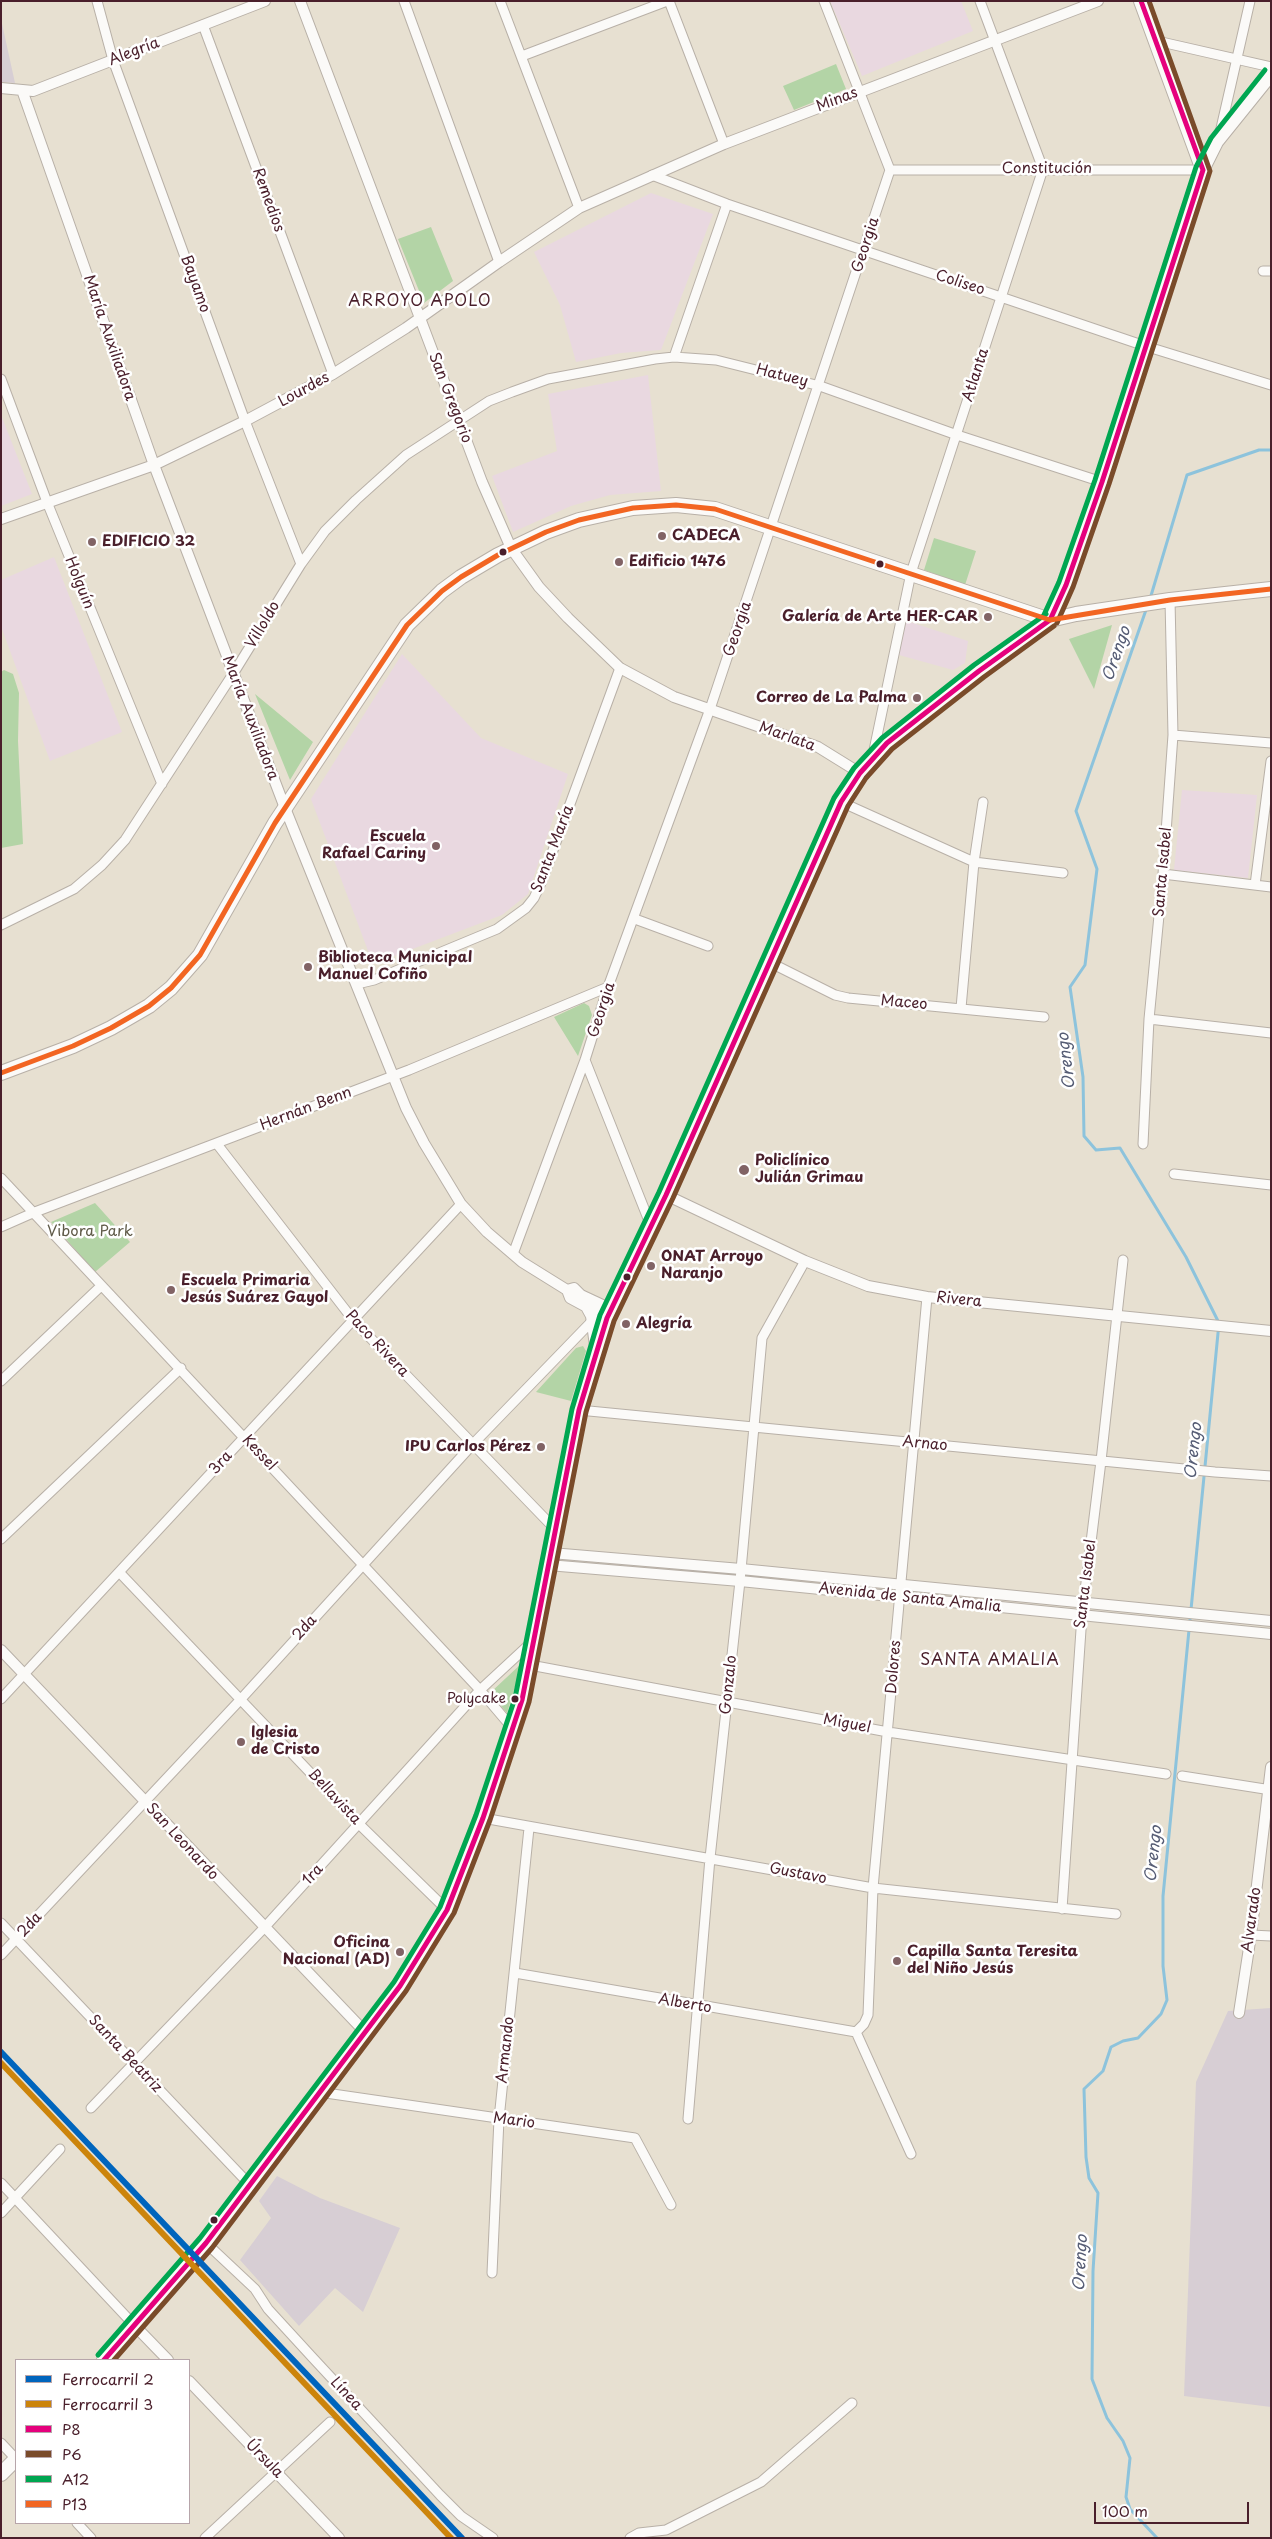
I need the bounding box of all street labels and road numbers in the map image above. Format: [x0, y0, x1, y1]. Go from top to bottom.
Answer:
street label: Alegría [106, 34, 162, 70]
street label: Minas [814, 84, 860, 116]
street label: Constitución [1002, 160, 1092, 178]
street label: Remedios [248, 166, 288, 234]
street label: Georgia [849, 215, 883, 275]
street label: Bayamo [176, 253, 214, 315]
street label: Coliseo [933, 267, 987, 299]
street label: María Auxiliadora [79, 273, 139, 403]
street label: Atlanta [959, 346, 993, 404]
street label: San Gregorio [425, 350, 475, 446]
street label: Hatuey [754, 361, 810, 391]
street label: Lourdes [275, 369, 333, 411]
street label: Holguín [60, 554, 98, 612]
street label: Villoldo [242, 598, 284, 652]
street label: Georgia [720, 599, 756, 659]
street label: María Auxiliadora [218, 653, 282, 783]
street label: Marlata [756, 718, 818, 756]
street label: Santa María [528, 803, 578, 895]
street label: Santa Isabel [1150, 826, 1176, 918]
street label: Georgia [585, 980, 619, 1040]
street label: Maceo [880, 992, 928, 1014]
street label: Hernán Benn [258, 1083, 354, 1135]
street label: Rivera [935, 1289, 983, 1311]
street label: Paco Rivera [342, 1307, 412, 1381]
street label: Kessel [238, 1431, 280, 1475]
street label: Arnao [902, 1433, 948, 1455]
street label: 3ra [206, 1447, 236, 1479]
street label: Santa Isabel [1072, 1538, 1100, 1630]
street label: Avenida de Santa Amalia [818, 1579, 1002, 1617]
street label: 2da [289, 1612, 321, 1644]
street label: Dolores [883, 1639, 905, 1695]
street label: Gonzalo [717, 1654, 741, 1716]
street label: Miguel [822, 1711, 872, 1737]
street label: Bellavista [304, 1765, 364, 1829]
street label: San Leonardo [142, 1800, 222, 1884]
street label: Gustavo [768, 1860, 828, 1888]
street label: 1ra [299, 1861, 327, 1889]
street label: Alvarado [1239, 1886, 1265, 1954]
street label: 2da [14, 1909, 46, 1941]
street label: Alberto [657, 1990, 713, 2018]
street label: Santa Beatriz [85, 2012, 165, 2096]
street label: Armando [494, 2016, 518, 2084]
street label: Mario [492, 2109, 536, 2133]
street label: Línea [326, 2374, 366, 2414]
street label: Úrsula [241, 2436, 287, 2482]

